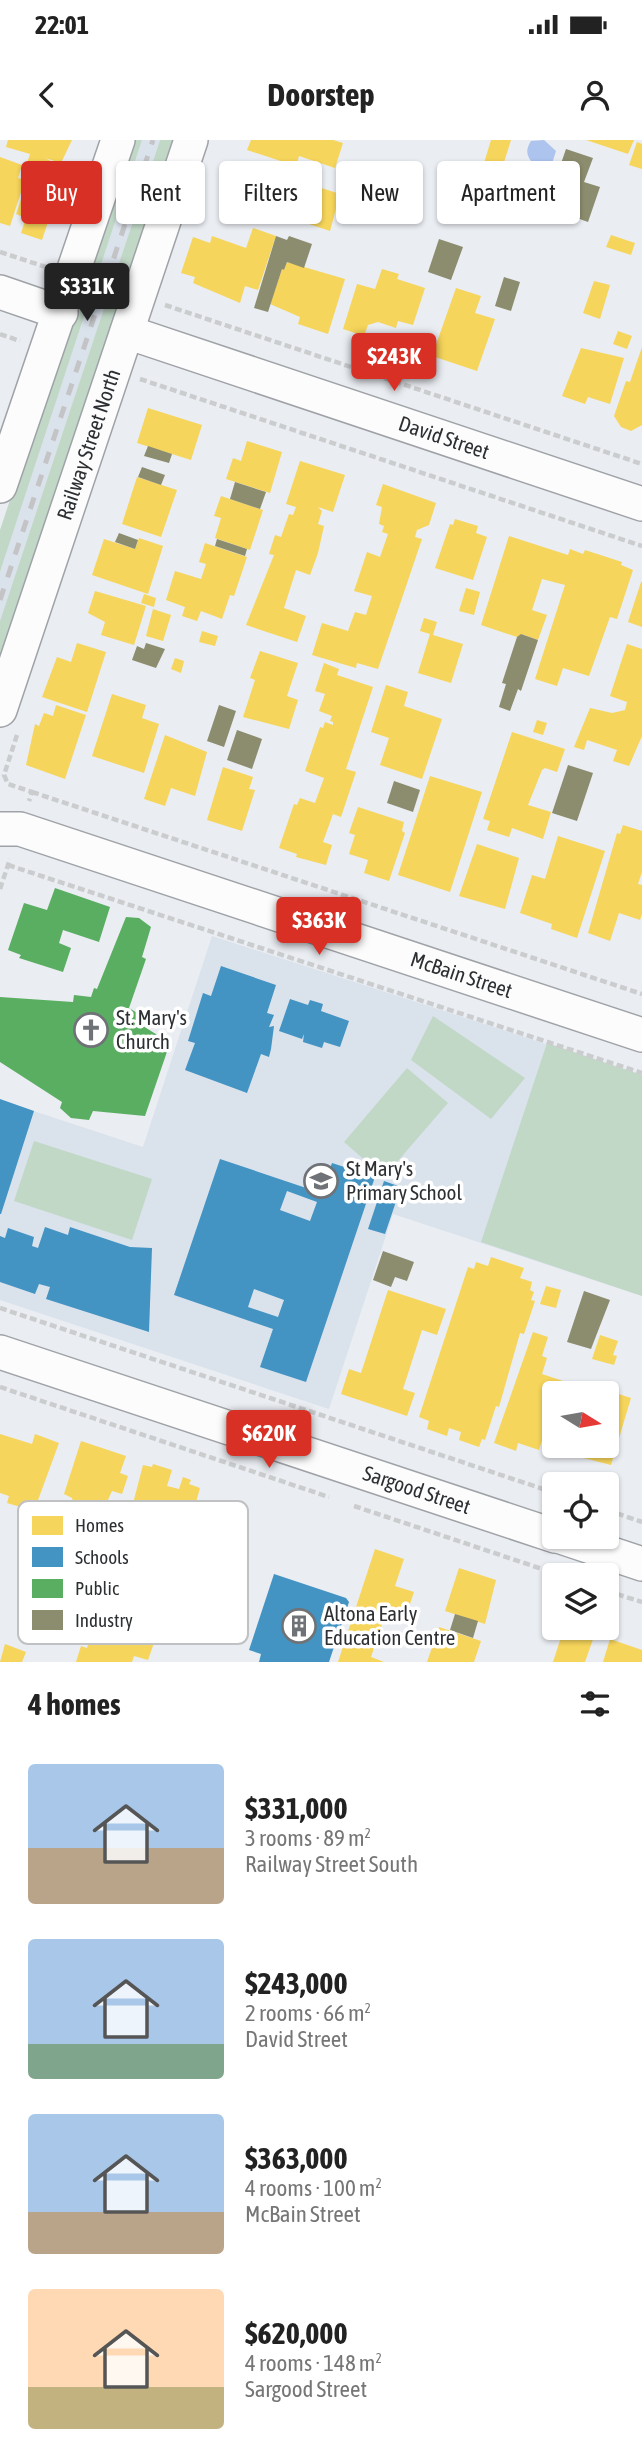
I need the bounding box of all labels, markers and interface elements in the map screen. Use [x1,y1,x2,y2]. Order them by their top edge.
text: 22:01 [35,10,89,40]
icon: back [28,76,66,114]
text: Doorstep [267,76,375,113]
icon: person [576,76,614,114]
chip: Buy [21,161,102,224]
chip: Rent [116,161,205,224]
chip: Filters [219,161,322,224]
chip: New [336,161,423,224]
chip: Apartment [437,161,580,224]
pin: $331K [38,264,136,323]
text: $331K [60,273,114,299]
pin: $243K [345,334,443,393]
text: $243K [367,343,421,369]
street label: Railway Street North [52,366,124,523]
street label: David Street [396,411,493,463]
pin: $363K [270,898,368,957]
text: $363K [292,907,346,933]
street label: McBain Street [408,946,516,1002]
place label: St. Mary's Church [116,1005,187,1053]
church icon: St. Mary's Church [72,1011,110,1049]
place label: St Mary's Primary School [346,1156,462,1204]
school or university icon: St Mary's Primary School [302,1162,340,1200]
north arrow [542,1381,620,1458]
map controls [542,1381,619,1640]
pin: $620K [220,1410,318,1470]
text: $620K [242,1420,296,1446]
street label: Sargood Street [360,1460,474,1518]
button: locate [542,1472,619,1549]
legend [18,1501,248,1644]
text: Homes [75,1514,124,1536]
text: Schools [75,1546,129,1568]
button: layers [542,1563,619,1640]
text: Public [75,1577,120,1599]
place label: Altona Early Education Centre [324,1601,455,1649]
building icon: Altona Early Education Centre [280,1607,318,1645]
text: Industry [75,1609,133,1631]
icon: filters [576,1685,614,1723]
text: 4 homes [28,1687,121,1721]
text: $331,000 [245,1791,348,1825]
icon: home [84,1792,168,1876]
text: 3 rooms · 89 m² [245,1825,371,1851]
text: Railway Street South [245,1851,418,1877]
text: $243,000 [245,1966,348,2000]
icon: home [84,1967,168,2051]
text: 2 rooms · 66 m² [245,2000,371,2026]
text: David Street [245,2026,348,2052]
text: $363,000 [245,2141,348,2175]
icon: home [84,2142,168,2226]
text: 4 rooms · 100 m² [245,2175,382,2201]
text: McBain Street [245,2201,361,2227]
text: $620,000 [245,2316,348,2350]
icon: home [84,2317,168,2401]
text: 4 rooms · 148 m² [245,2350,382,2376]
text: Sargood Street [245,2376,367,2402]

